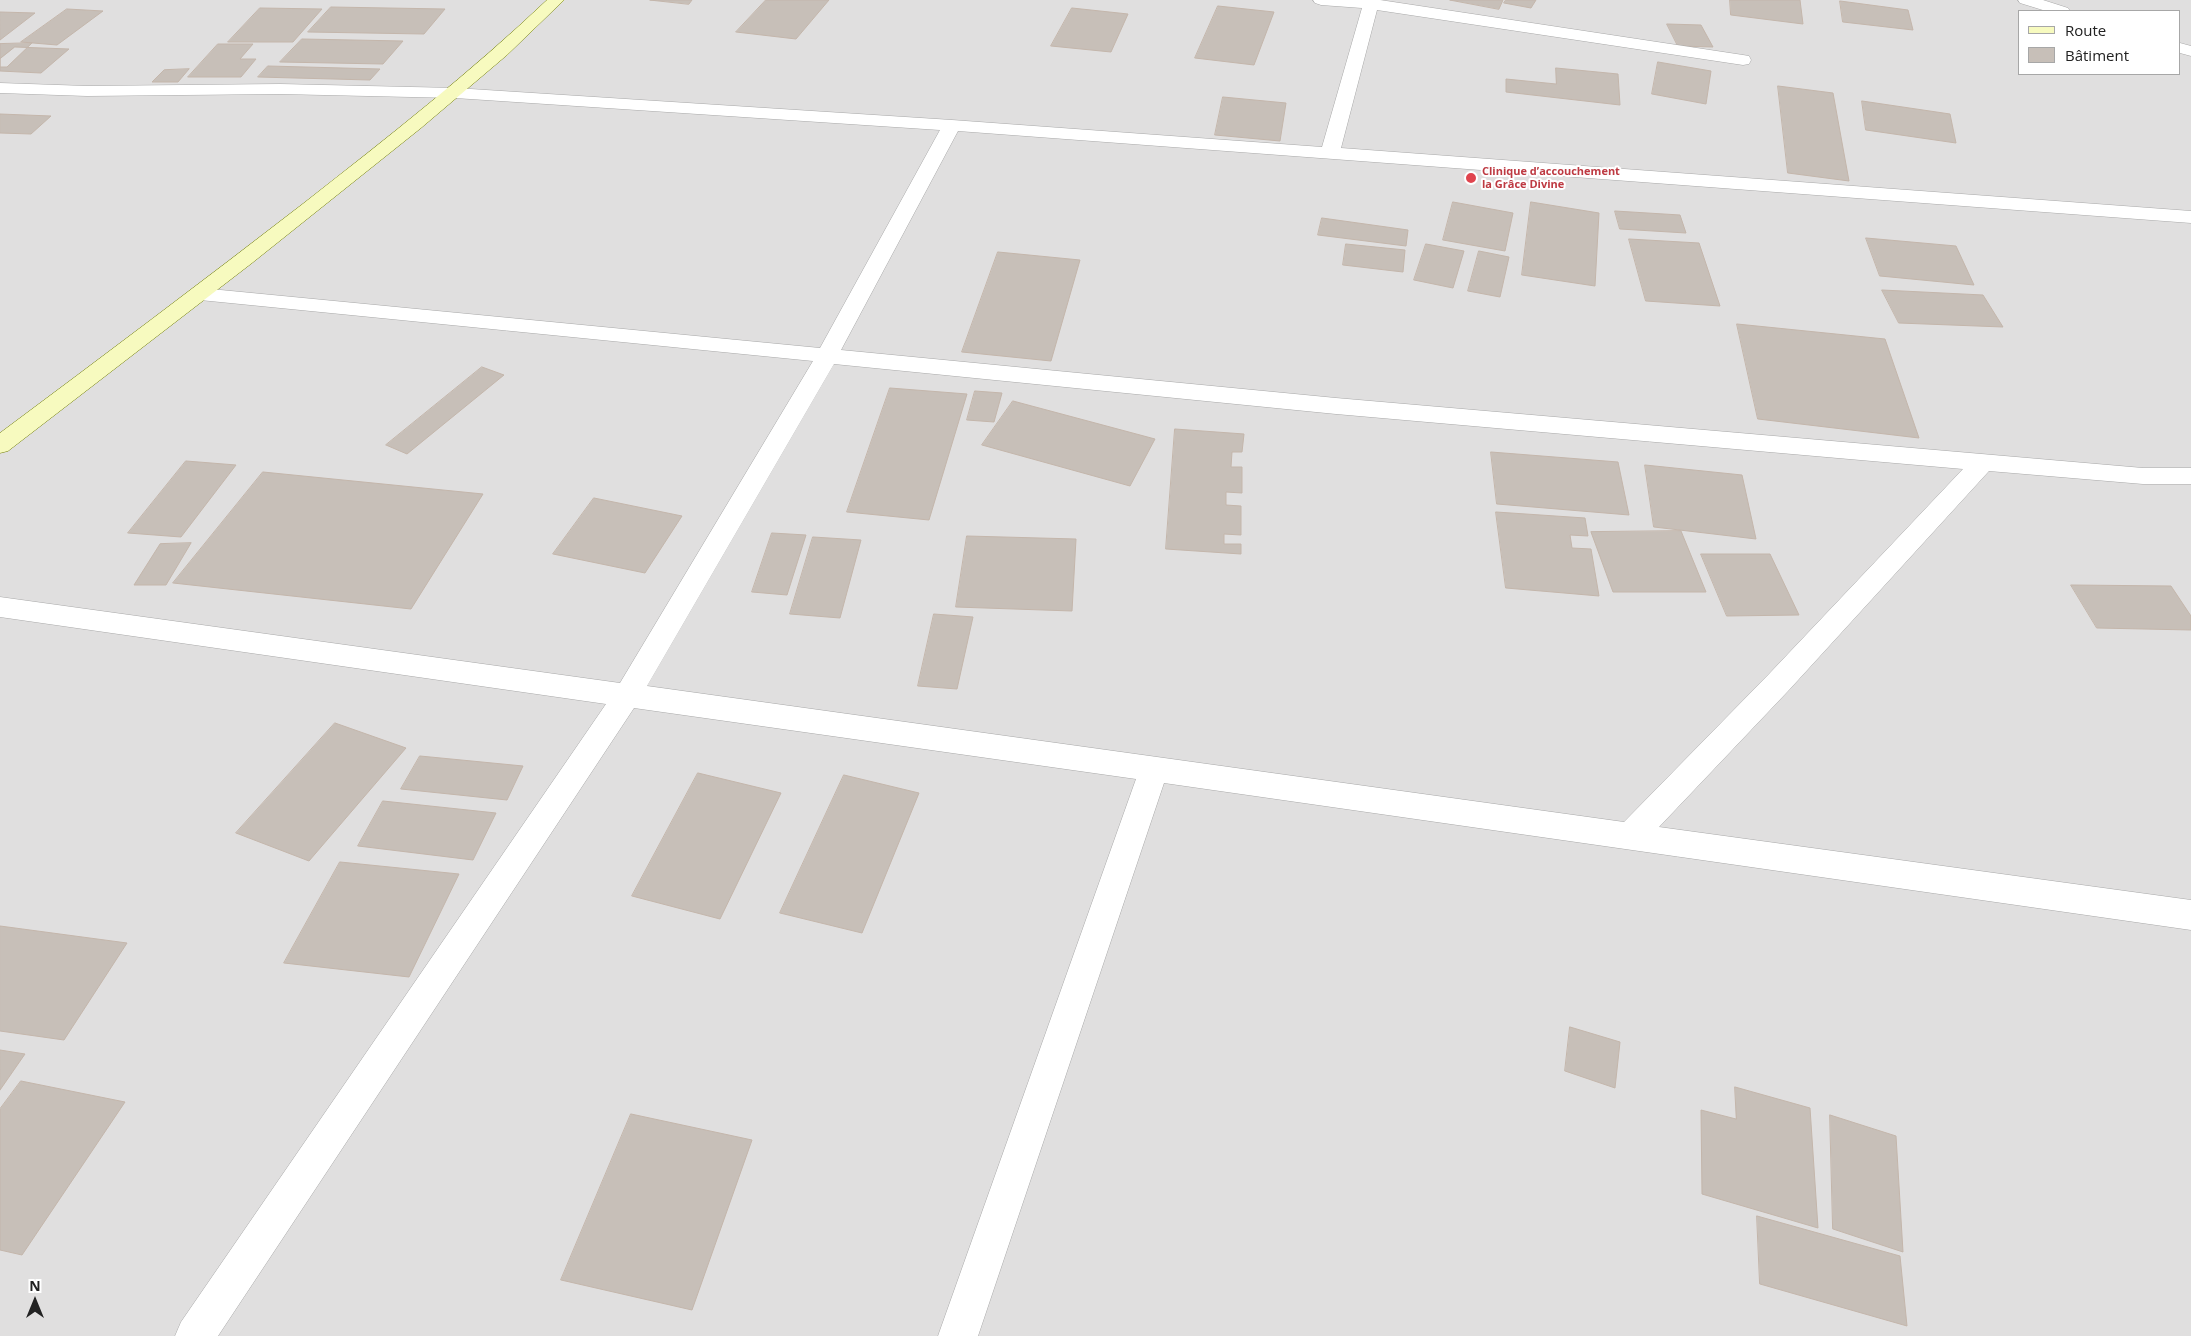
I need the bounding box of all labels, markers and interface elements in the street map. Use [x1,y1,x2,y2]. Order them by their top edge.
legend [2018,10,2181,75]
text: Route [2065,20,2106,40]
text: Bâtiment [2065,45,2129,65]
place label: Clinique d’accouchement la Grâce Divine [1482,165,1620,191]
marker: Clinique d’accouchement la Grâce Divine [1464,171,1478,185]
north arrow [10,1276,60,1326]
text: N [29,1276,41,1295]

